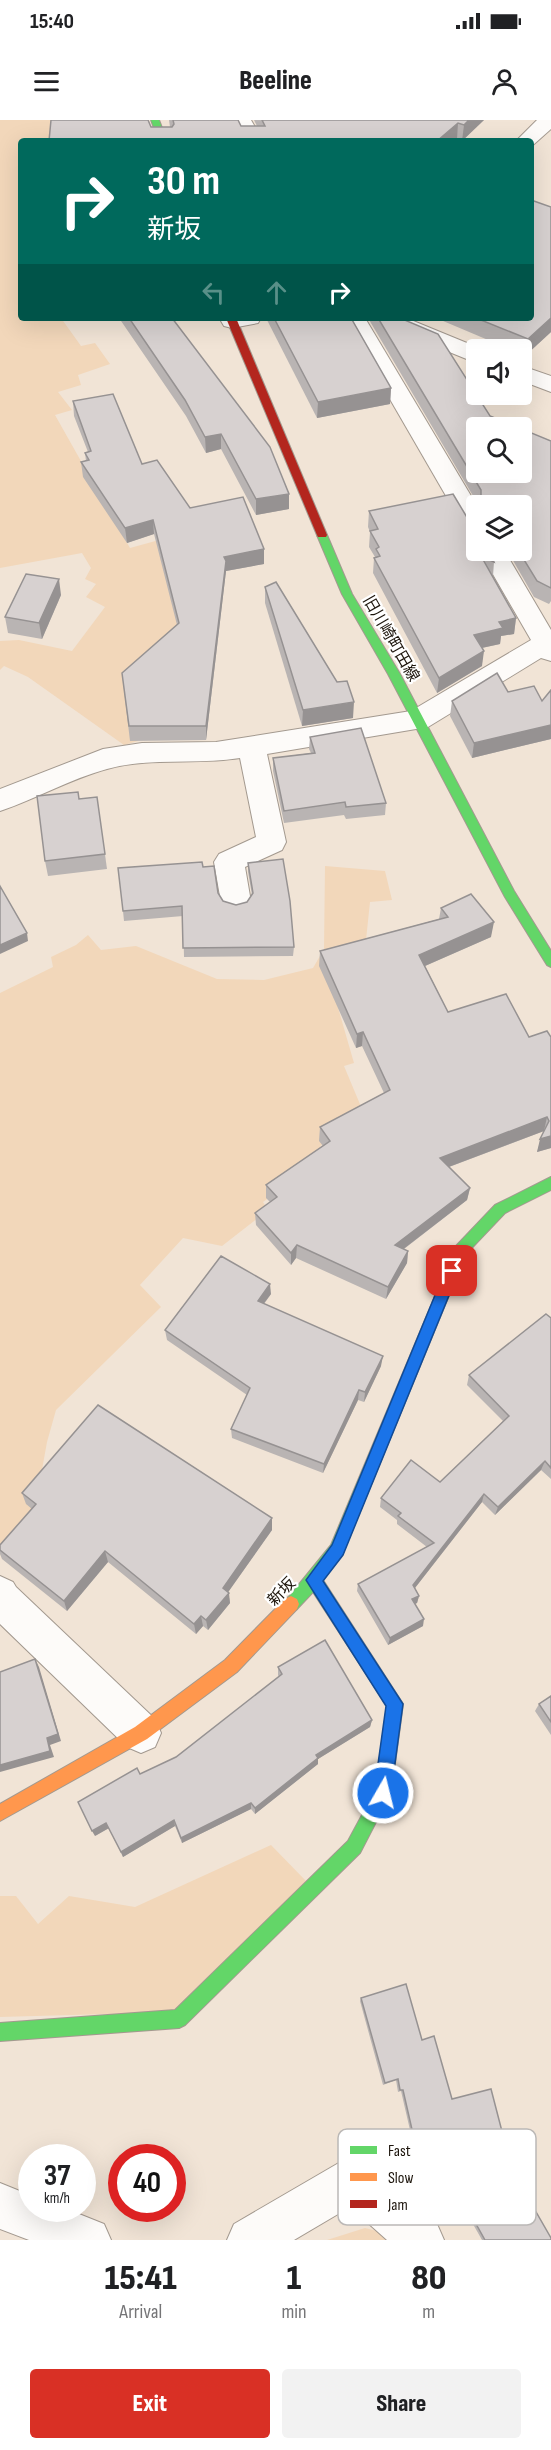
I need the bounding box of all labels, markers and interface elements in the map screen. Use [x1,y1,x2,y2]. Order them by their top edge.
text: 15:40 [30,8,74,35]
icon: menu [30,65,63,98]
text: Beeline [239,65,312,97]
icon: person [488,65,521,98]
text: 30 m [147,156,220,207]
icon: right [48,162,126,240]
text: 新坂 [147,214,201,246]
icon: left [197,276,230,309]
icon: ahead [260,276,293,309]
icon: right [323,276,356,309]
map controls [466,339,532,561]
button: sound [466,339,532,405]
button: search [466,417,532,483]
button: layers [466,495,532,561]
street label: 旧川崎町田線 [358,592,423,685]
pin [426,1245,477,1296]
icon: arrive [435,1254,468,1287]
street label: 新坂 [264,1574,300,1610]
position arrow [351,1761,415,1825]
legend [338,2129,536,2225]
text: Fast [388,2142,411,2161]
speed limit sign: 40 [108,2144,186,2222]
text: 37 [44,2158,70,2194]
text: Slow [388,2169,413,2188]
text: km/h [44,2189,70,2208]
text: Jam [387,2196,408,2215]
text: 15:41 [105,2257,177,2300]
text: 1 [287,2257,301,2300]
text: 80 [411,2257,446,2300]
text: Arrival [119,2300,162,2324]
text: min [281,2300,307,2324]
text: m [422,2300,435,2324]
button: Exit [30,2369,270,2438]
button: Share [282,2369,521,2438]

